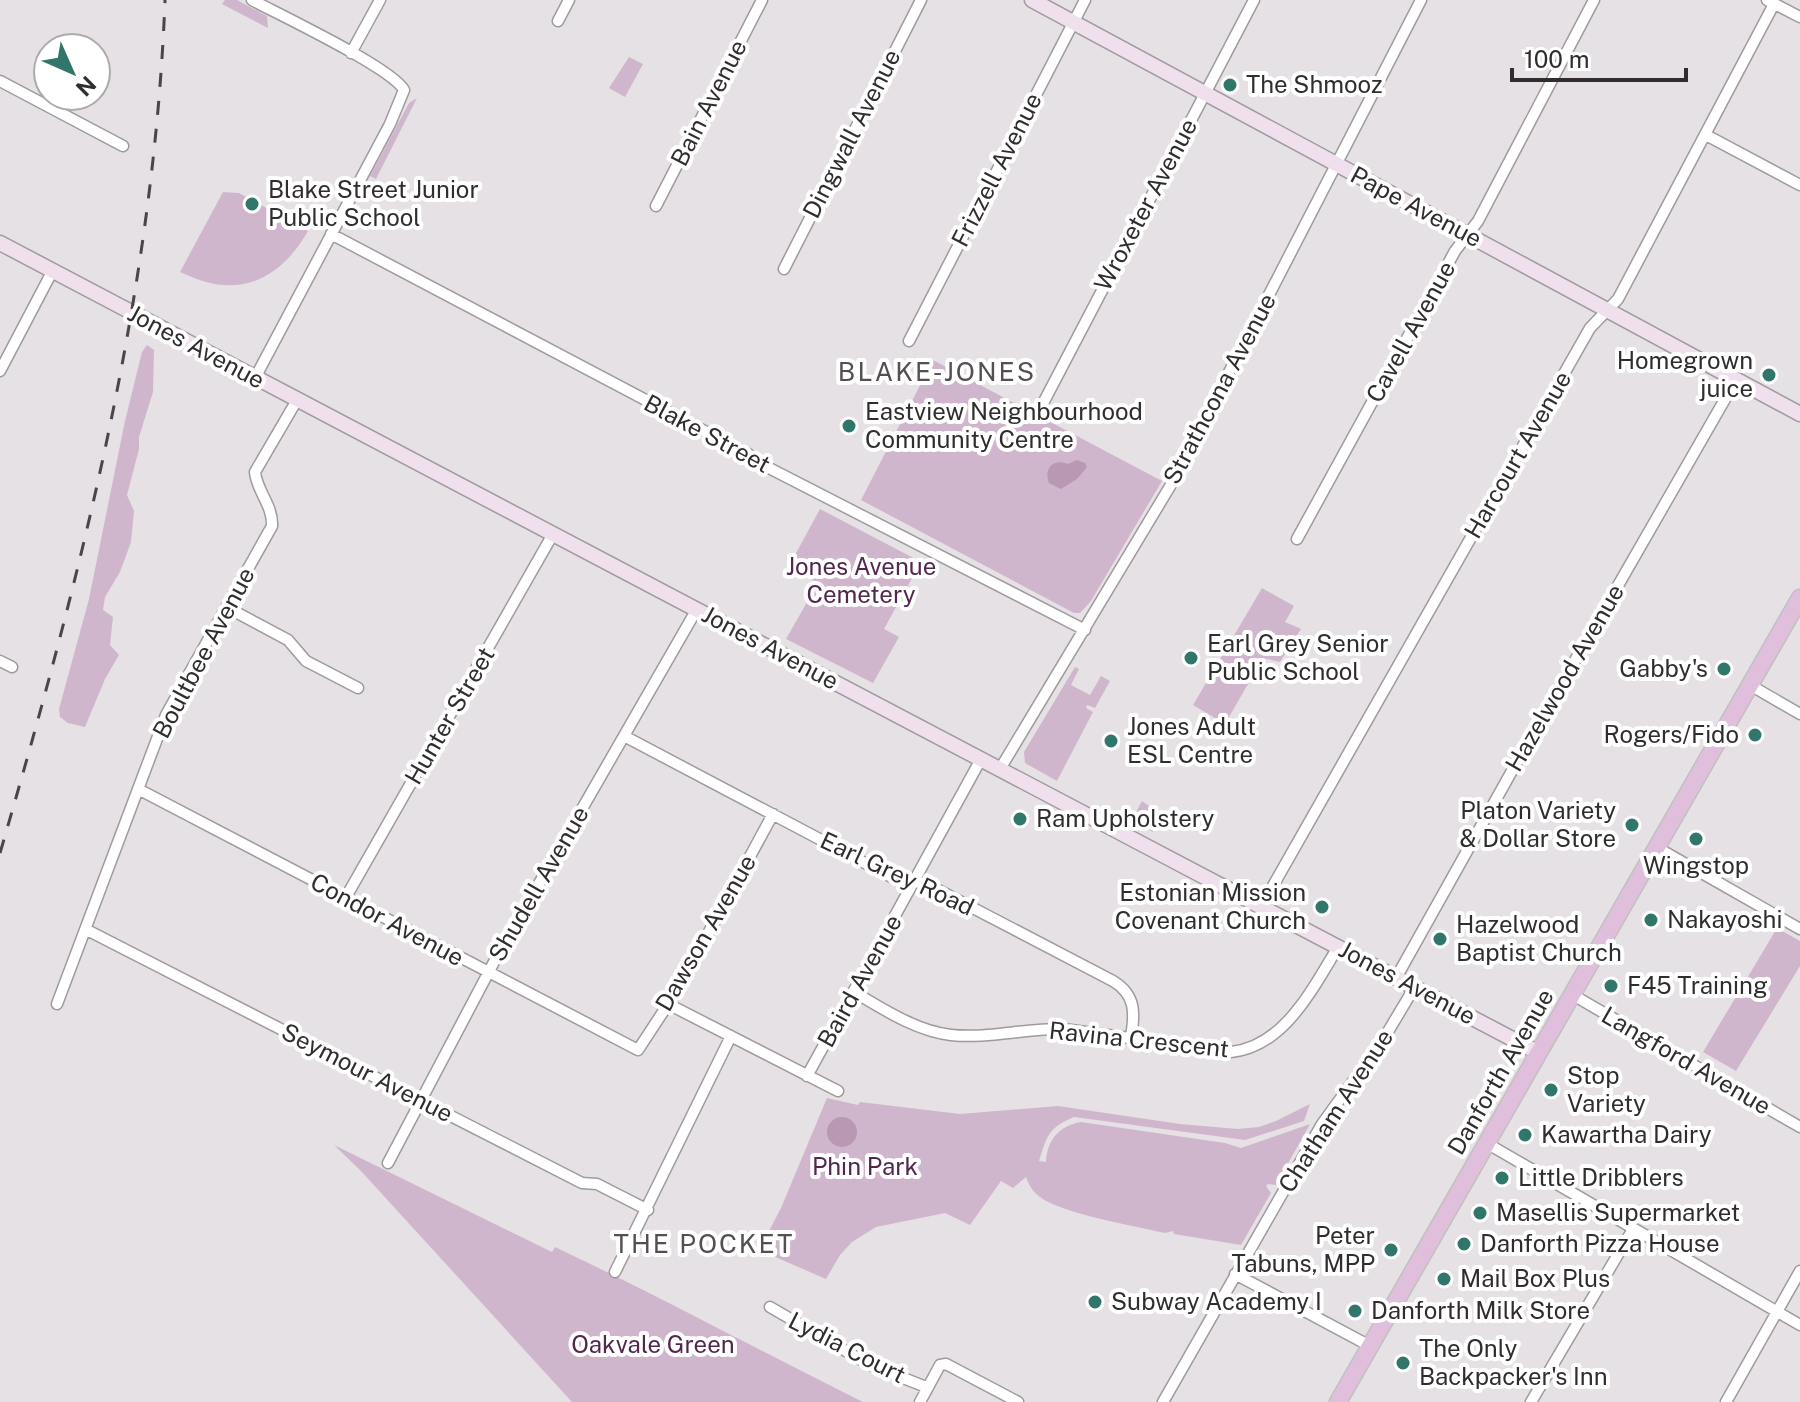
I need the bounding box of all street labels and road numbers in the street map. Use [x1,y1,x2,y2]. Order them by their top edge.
street label: Bain Avenue [664,35,752,170]
street label: Dingwall Avenue [796,44,906,223]
street label: Frizzell Avenue [945,88,1047,251]
street label: Wroxeter Avenue [1088,114,1202,295]
street label: Pape Avenue [1346,160,1487,252]
street label: Cavell Avenue [1360,256,1460,407]
street label: Strathcona Avenue [1157,288,1281,489]
street label: Jones Avenue [123,298,270,394]
street label: Harcourt Avenue [1458,366,1576,543]
street label: Blake Street [640,388,775,478]
street label: Boultbee Avenue [146,562,260,743]
street label: Hazelwood Avenue [1499,579,1629,776]
street label: Jones Avenue [697,599,844,695]
street label: Hunter Street [399,642,500,789]
street label: Shudell Avenue [482,801,594,966]
street label: Earl Grey Road [816,825,979,921]
street label: Dawson Avenue [649,849,761,1016]
street label: Condor Avenue [306,867,469,971]
street label: Baird Avenue [811,909,907,1052]
street label: Jones Avenue [1334,934,1481,1030]
street label: Danforth Avenue [1441,984,1559,1159]
street label: Langford Avenue [1597,1000,1776,1120]
street label: Ravina Crescent [1048,1016,1230,1062]
street label: Seymour Avenue [277,1017,458,1127]
street label: Chatham Avenue [1272,1024,1398,1197]
street label: Lydia Court [784,1306,911,1389]

